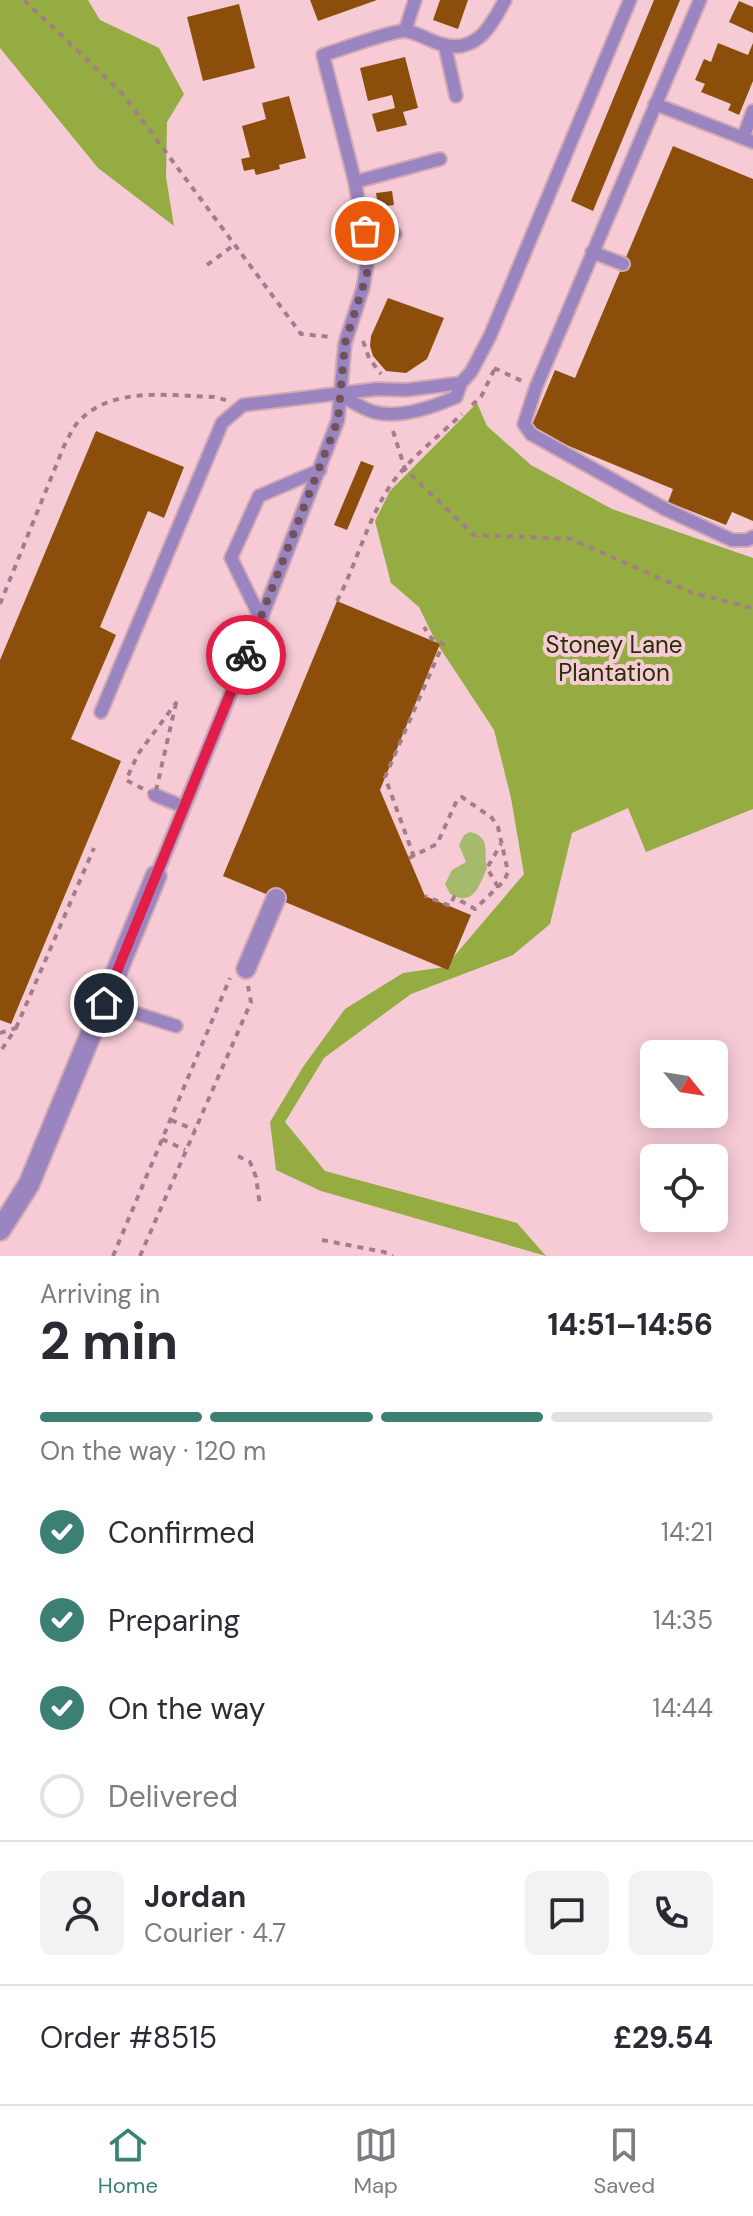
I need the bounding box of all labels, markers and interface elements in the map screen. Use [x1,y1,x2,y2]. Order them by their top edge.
pin [331,197,399,265]
icon: bag [343,209,387,253]
courier [206,615,286,695]
park label: Stoney Lane Plantation [546,629,683,688]
icon: bike [224,633,268,677]
pin [70,969,138,1037]
icon: home [82,981,126,1025]
north arrow [640,1040,728,1128]
map controls [640,1040,728,1232]
button: locate [640,1144,728,1232]
text: Arriving in [40,1277,160,1311]
text: 14:51–14:56 [547,1305,713,1344]
text: 2 min [40,1307,178,1375]
text: On the way · 120 m [40,1434,266,1468]
icon: check [40,1510,84,1554]
text: Confirmed [108,1513,255,1552]
text: 14:21 [661,1515,713,1549]
icon: check [40,1598,84,1642]
text: Preparing [108,1601,240,1640]
text: 14:35 [653,1603,713,1637]
icon: check [40,1686,84,1730]
text: On the way [108,1689,265,1728]
text: 14:44 [652,1691,713,1725]
text: Delivered [108,1777,238,1816]
button: person [40,1871,124,1955]
button: chat [525,1871,609,1955]
button: phone [629,1871,713,1955]
text: Jordan [144,1877,246,1916]
text: Courier · 4.7 [144,1916,286,1950]
text: Order #8515 [40,2018,217,2057]
text: £29.54 [613,2018,713,2057]
tab: Home [98,2123,158,2200]
tab: Map [354,2123,398,2200]
tab: Saved [593,2123,655,2200]

